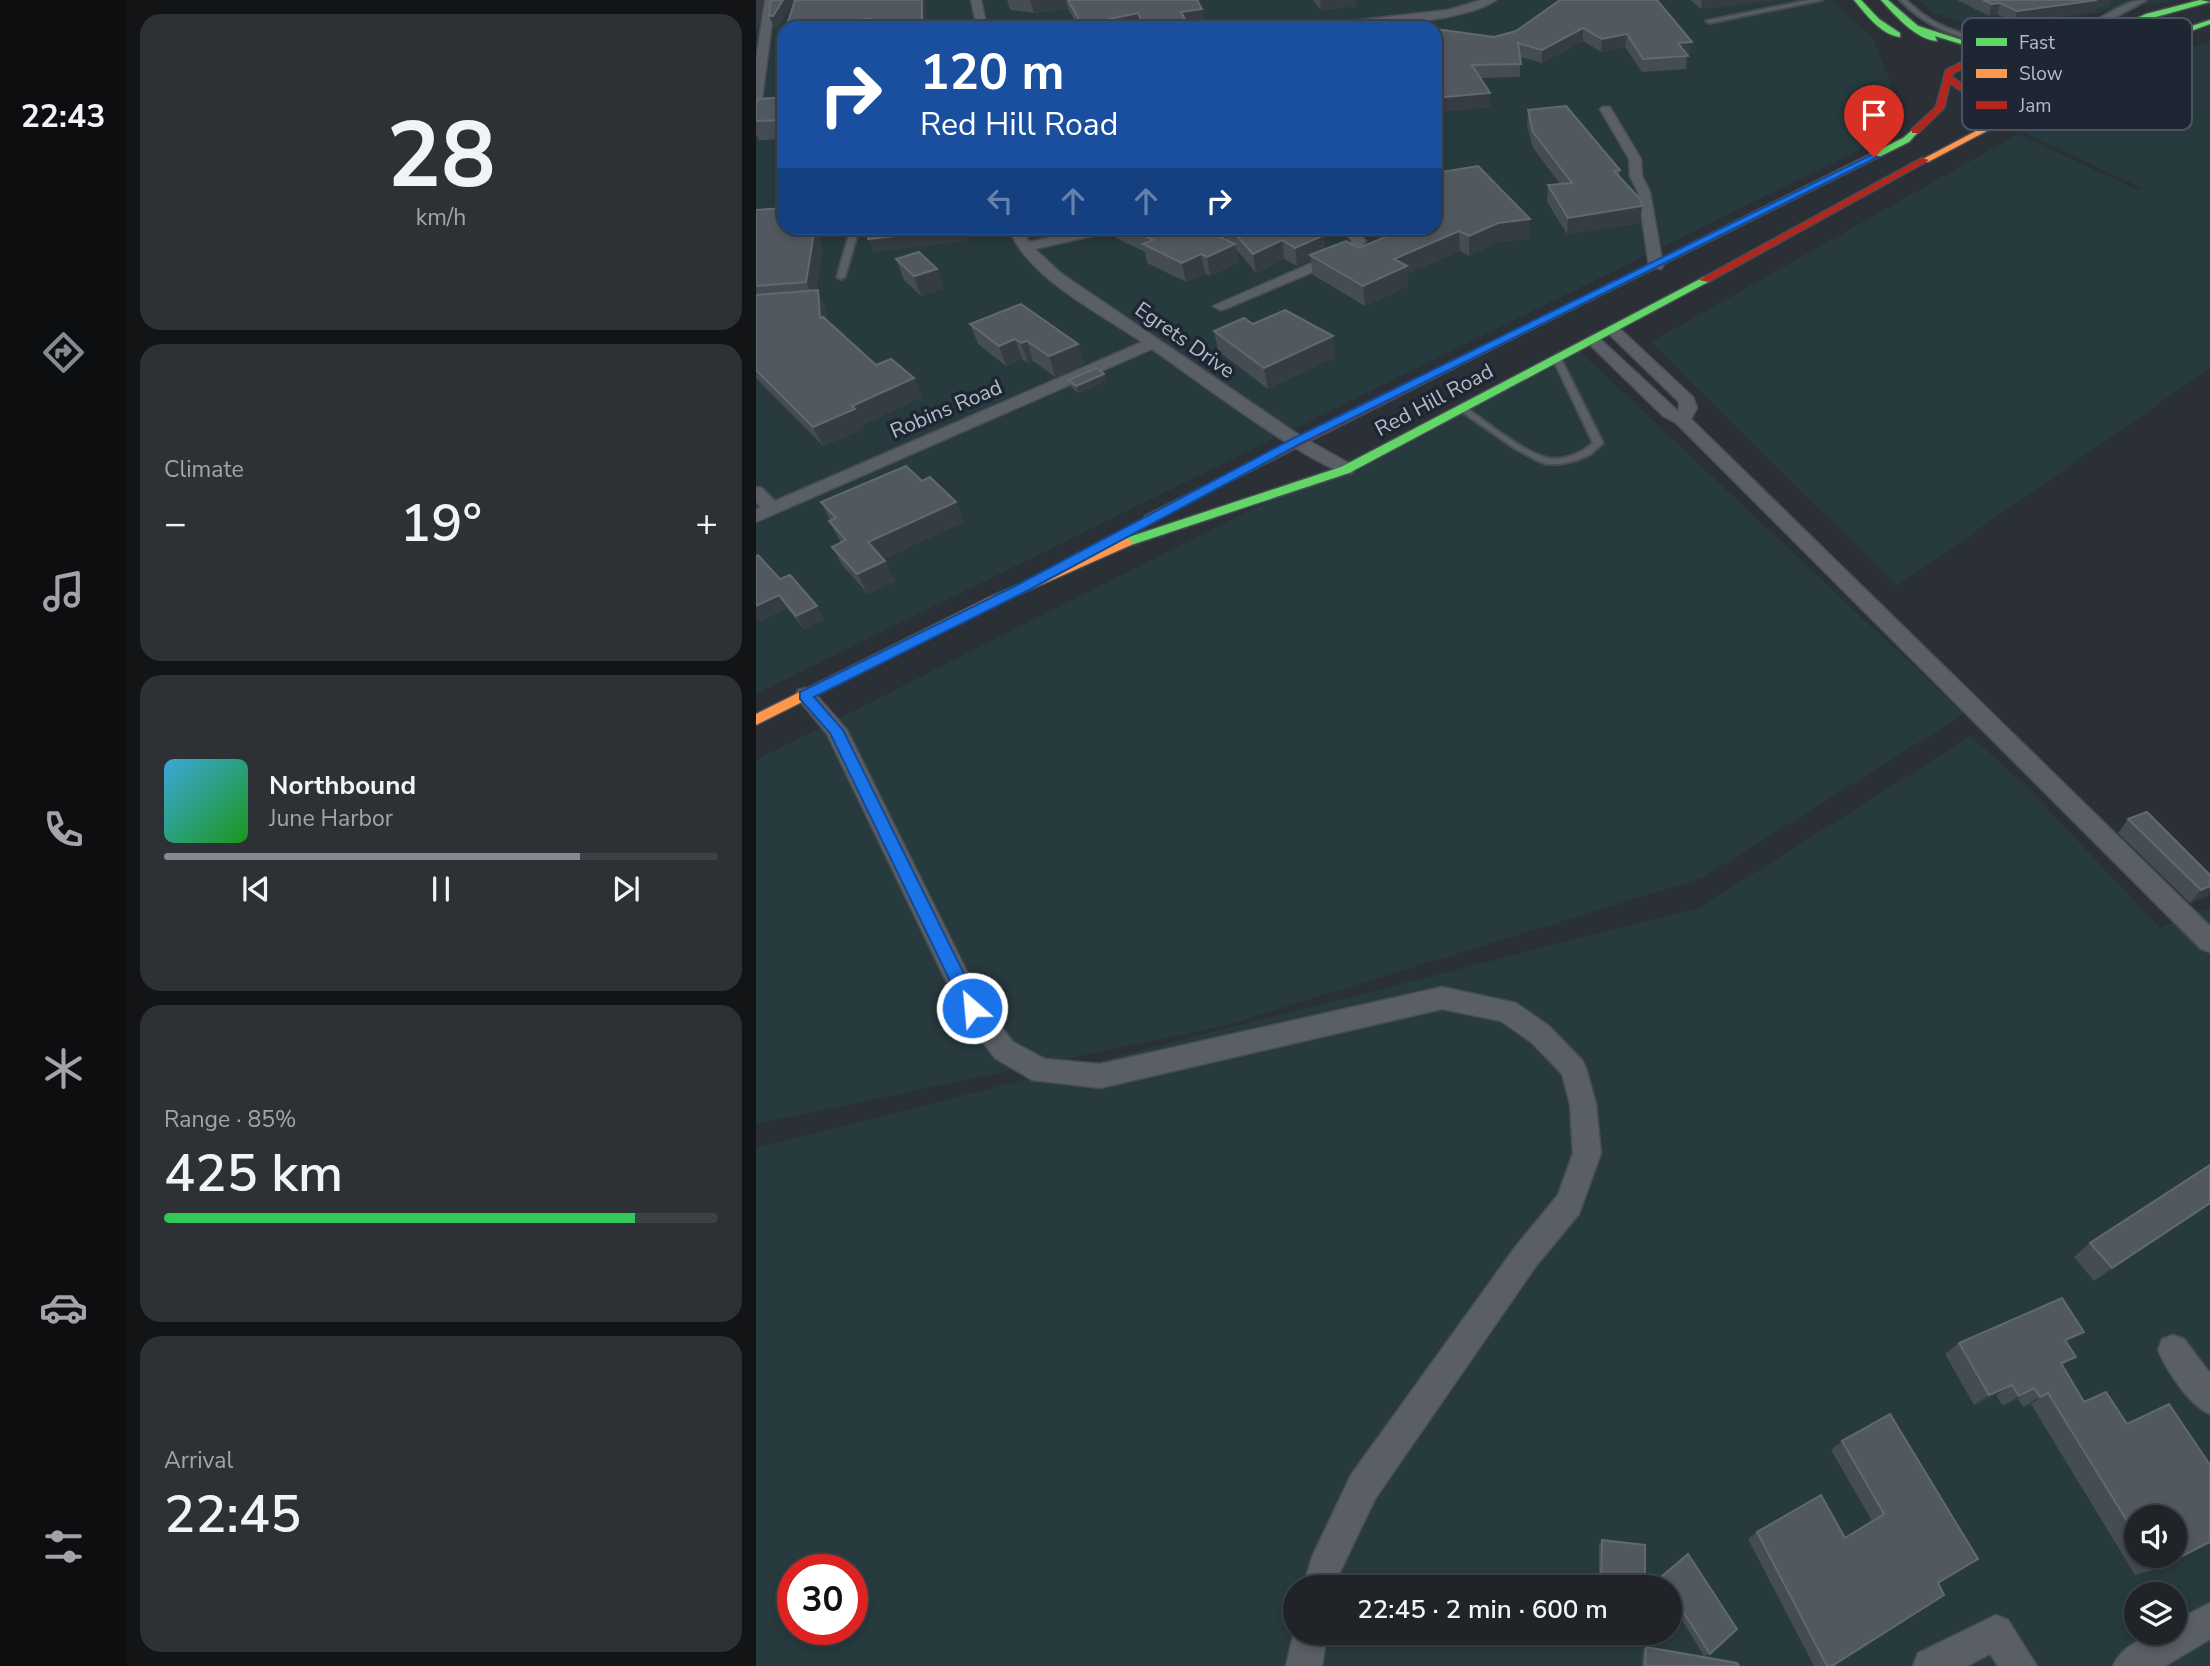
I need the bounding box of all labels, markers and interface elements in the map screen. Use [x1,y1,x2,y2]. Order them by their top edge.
legend [1962,18,2192,130]
text: Fast [2019,30,2055,56]
text: 120 m [920,39,1064,106]
icon: right [805,49,896,140]
text: Slow [2019,61,2063,87]
pin [1844,85,1904,157]
text: Jam [2018,93,2052,119]
text: 28 [386,94,496,218]
text: 22:43 [21,95,105,138]
icon: arrive [1855,96,1893,134]
text: Red Hill Road [920,103,1118,146]
icon: left [981,182,1019,220]
icon: ahead [1054,182,1092,220]
icon: ahead [1127,182,1165,220]
icon: right [1200,182,1238,220]
text: km/h [416,202,466,233]
street label: Egrets Drive [1130,295,1240,385]
icon: directions [39,328,88,377]
street label: Red Hill Road [1370,357,1498,443]
street label: Robins Road [886,373,1006,445]
text: Climate [164,454,244,485]
text: 19° [400,488,482,559]
text: − [164,498,187,549]
text: + [695,498,718,549]
icon: music [39,567,88,616]
text: Northbound [269,768,416,803]
text: June Harbor [269,803,393,834]
icon: phone [39,805,88,854]
icon: previous [237,870,275,908]
icon: pause [422,870,460,908]
icon: next [607,870,645,908]
position arrow [935,971,1009,1045]
icon: climate [39,1044,88,1093]
text: Range · 85% [164,1104,296,1135]
text: 425 km [164,1138,343,1209]
icon: car [39,1283,88,1332]
text: Arrival [164,1445,233,1476]
text: 22:45 [164,1479,301,1550]
map controls [2124,1505,2187,1645]
button: sound [2124,1505,2187,1568]
icon: filters [39,1522,88,1571]
speed limit sign: 30 [777,1554,868,1645]
button: layers [2124,1582,2187,1645]
text: 22:45 · 2 min · 600 m [1357,1592,1608,1627]

